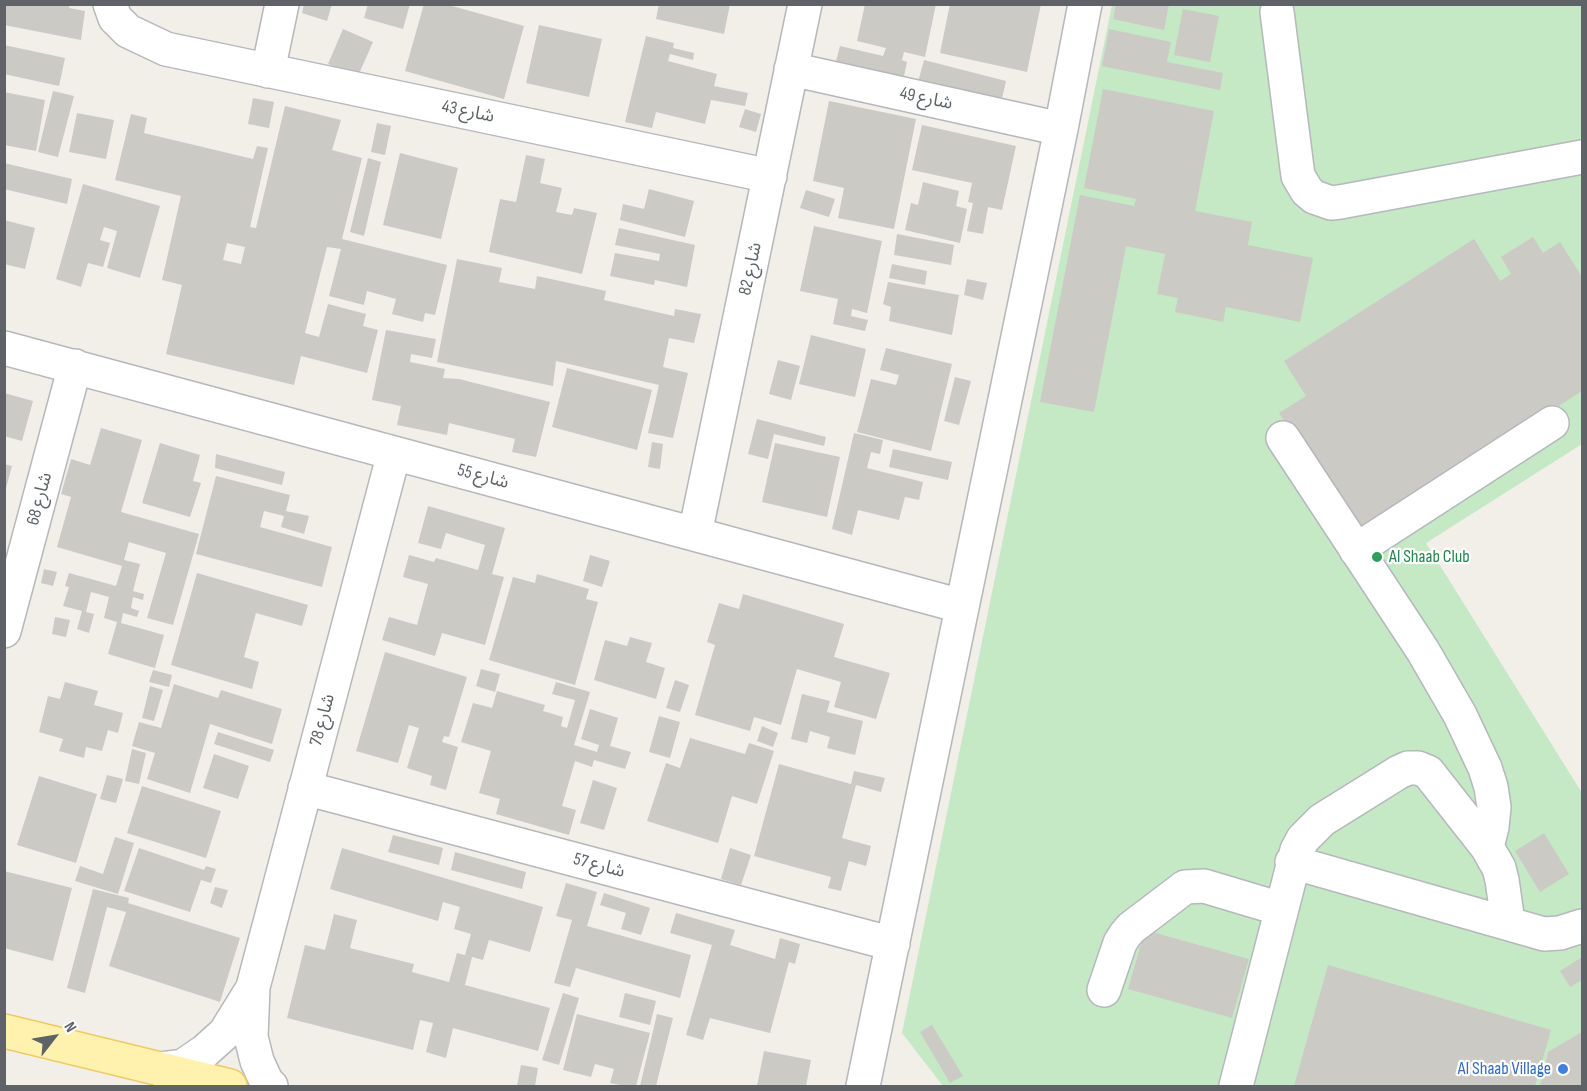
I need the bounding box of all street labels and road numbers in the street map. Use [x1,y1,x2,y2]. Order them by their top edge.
street label: شارع 49 [898,83,954,115]
street label: شارع 43 [440,96,496,128]
street label: شارع 82 [735,241,767,297]
street label: شارع 55 [455,460,511,494]
street label: شارع 68 [23,470,57,528]
street label: شارع 78 [306,692,340,748]
street label: شارع 57 [571,849,627,883]

